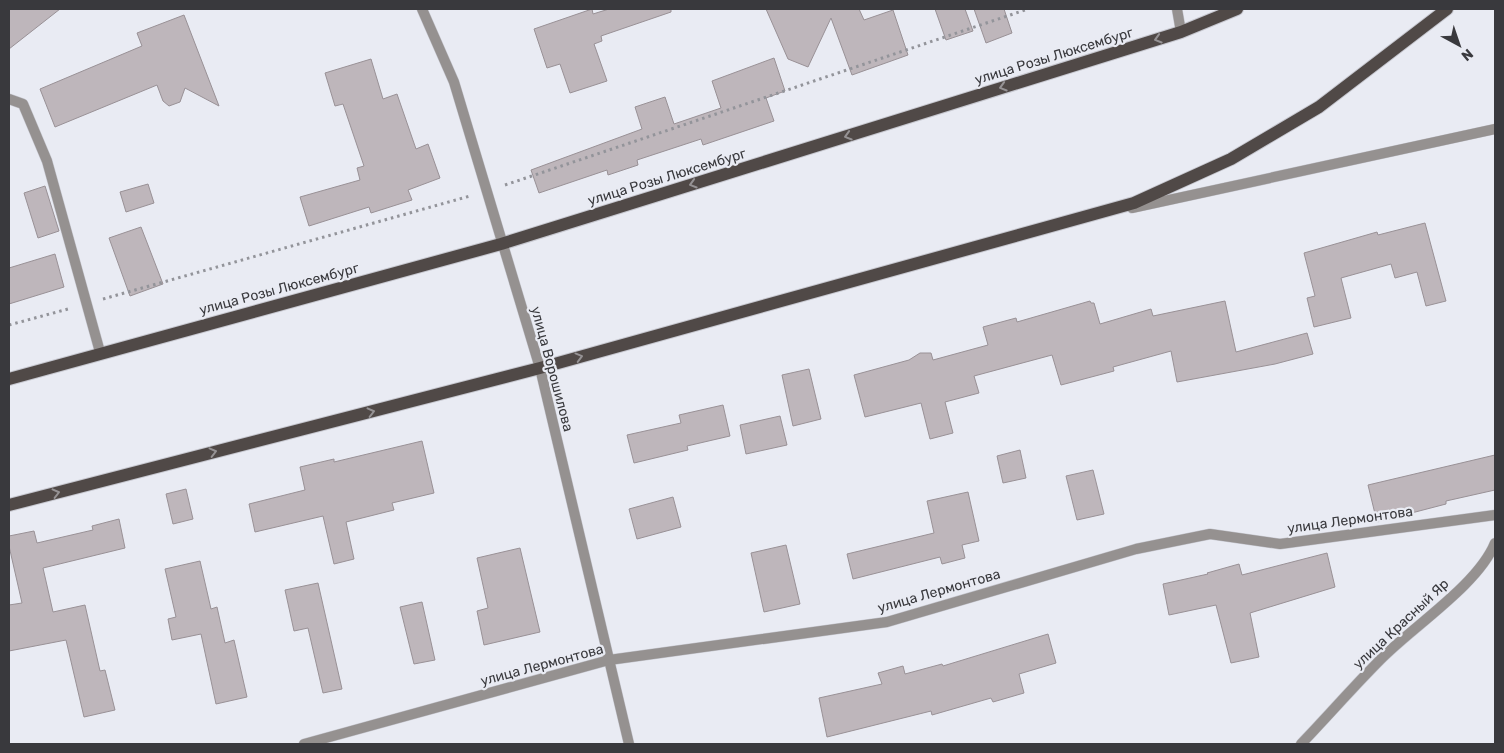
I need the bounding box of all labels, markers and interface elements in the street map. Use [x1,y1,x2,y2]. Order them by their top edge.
north arrow [1434,20,1484,70]
street label: улица Розы Люксембург [973,24,1135,88]
one-way arrow [1155,33,1163,43]
text: N [1458,45,1476,64]
one-way arrow [1000,82,1008,92]
one-way arrow [845,130,853,140]
street label: улица Розы Люксембург [586,145,748,209]
one-way arrow [690,179,698,189]
street label: улица Розы Люксембург [197,259,361,319]
street label: улица Ворошилова [527,305,577,433]
one-way arrow [574,352,583,363]
one-way arrow [366,407,374,417]
one-way arrow [209,447,218,458]
one-way arrow [51,488,60,499]
street label: улица Лермонтова [1286,503,1414,537]
street label: улица Лермонтова [876,565,1002,617]
street label: улица Красный Яр [1350,575,1452,673]
street label: улица Лермонтова [479,640,605,690]

